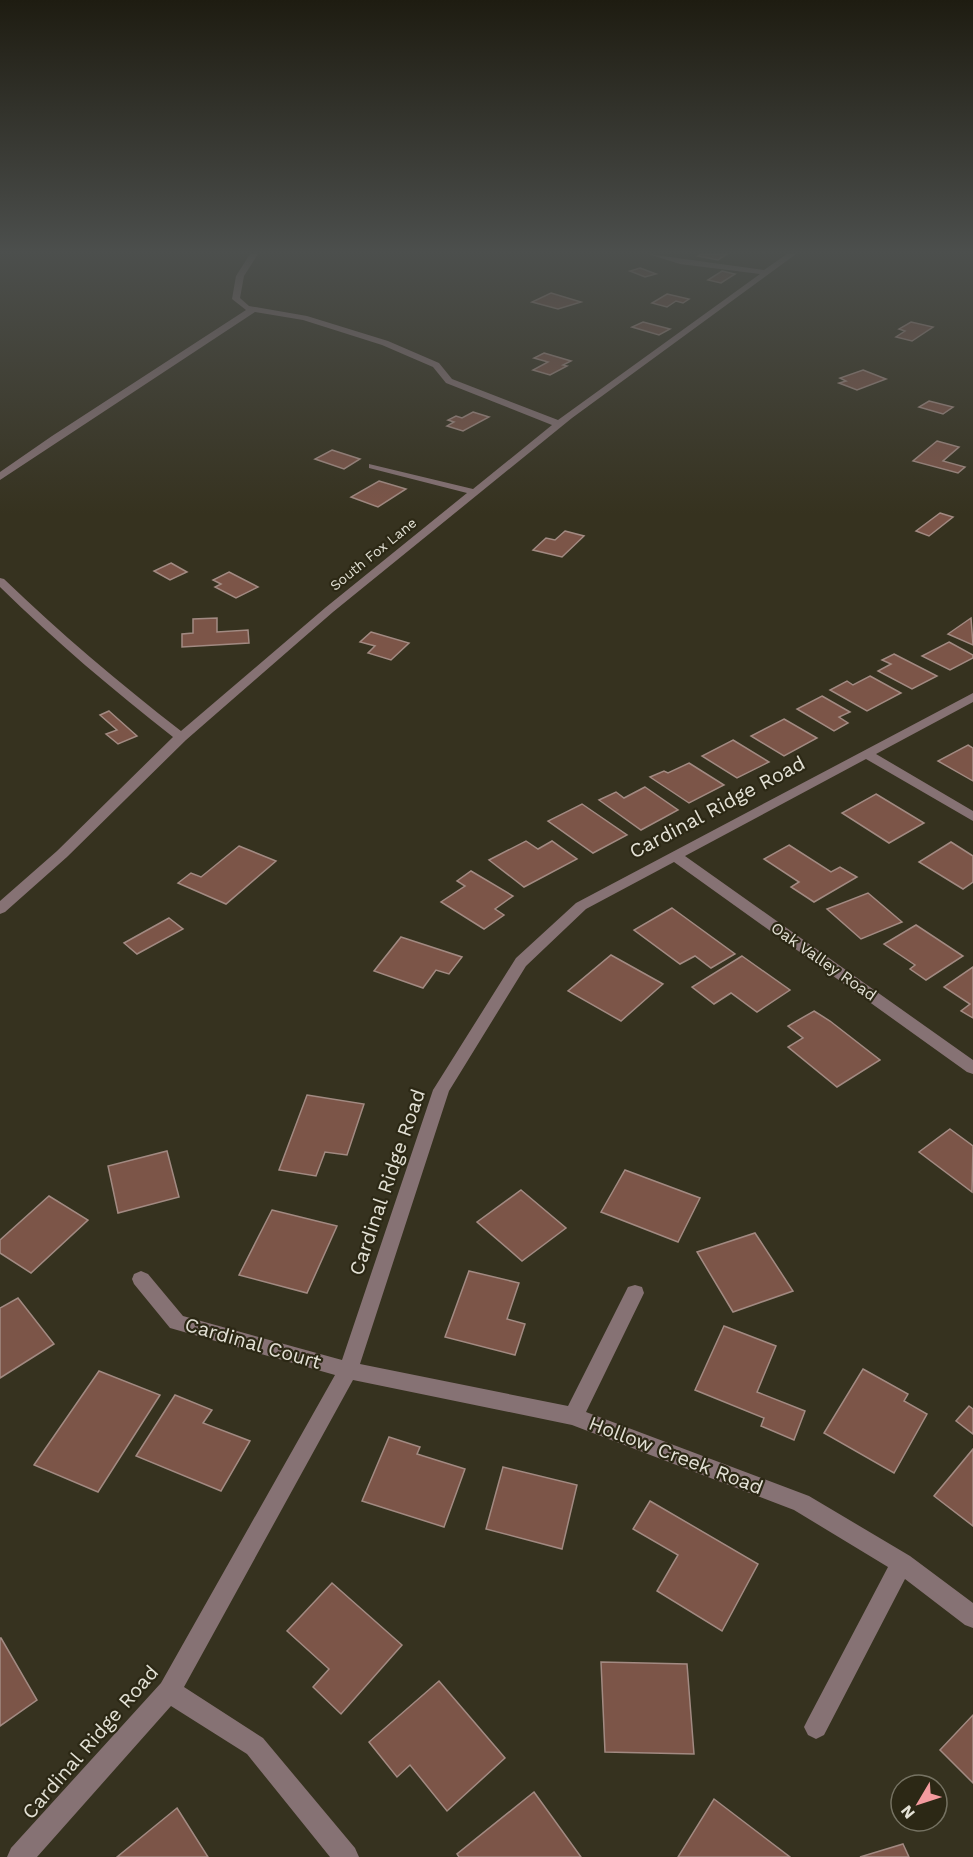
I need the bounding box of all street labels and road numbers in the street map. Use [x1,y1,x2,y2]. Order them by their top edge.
street label: South Fox Lane [327,514,419,594]
street label: Cardinal Ridge Road [625,750,809,864]
street label: Oak Valley Road [767,918,880,1005]
street label: Cardinal Ridge Road [344,1086,430,1278]
street label: Cardinal Court [182,1312,325,1374]
street label: Hollow Creek Road [585,1411,767,1499]
street label: Cardinal Ridge Road [17,1660,163,1824]

